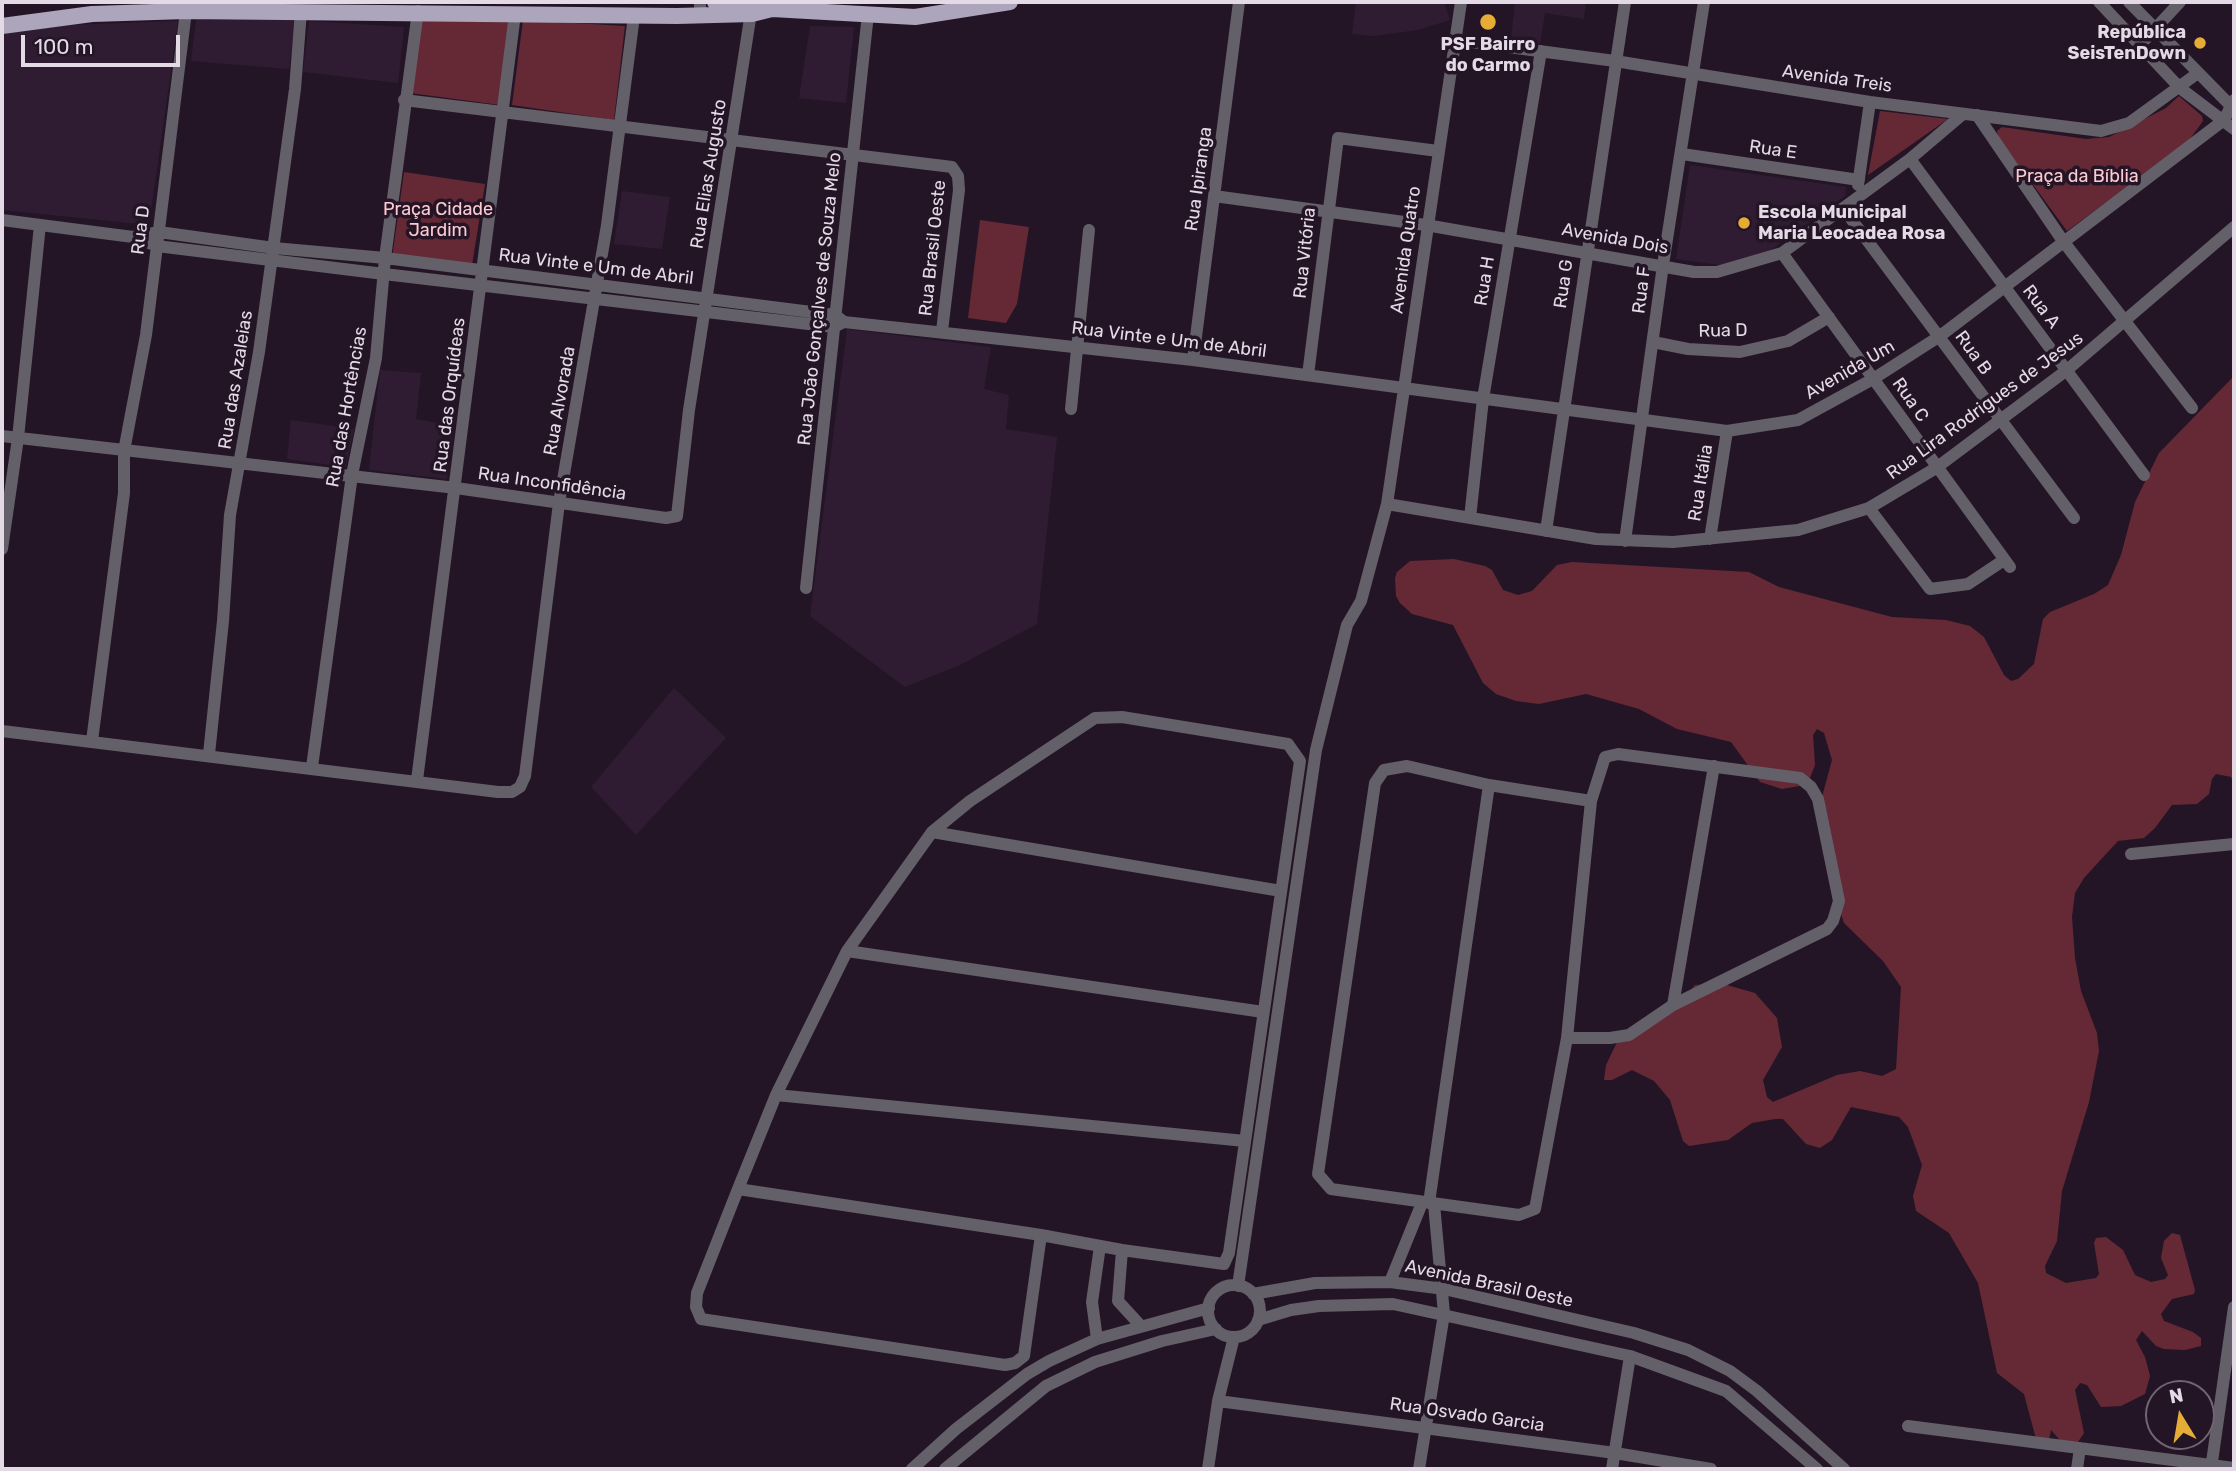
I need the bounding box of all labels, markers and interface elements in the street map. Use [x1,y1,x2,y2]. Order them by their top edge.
marker: PSF Bairro do Carmo [1478,12,1498,32]
scale bar [24,21,184,65]
place label: República SeisTenDown [2068,22,2186,64]
text: 100 m [34,34,93,59]
place label: PSF Bairro do Carmo [1441,34,1535,76]
marker: República SeisTenDown [2192,35,2208,51]
street label: Avenida Treis [1781,61,1893,97]
street label: Rua Elias Augusto [687,98,731,250]
street label: Rua Ipiranga [1181,125,1217,233]
street label: Rua E [1748,136,1798,164]
street label: Rua João Gonçalves de Souza Melo [794,151,846,447]
park label: Praça da Bíblia [2015,166,2139,188]
street label: Rua Brasil Oeste [915,179,951,317]
street label: Avenida Quatro [1386,185,1426,315]
park label: Praça Cidade Jardim [383,199,493,242]
place label: Escola Municipal Maria Leocadea Rosa [1758,202,1945,244]
street label: Rua D [127,204,155,256]
street label: Rua Vitória [1289,206,1321,300]
marker: Escola Municipal Maria Leocadea Rosa [1736,215,1752,231]
street label: Avenida Dois [1560,219,1670,259]
street label: Rua Vinte e Um de Abril [497,244,695,290]
street label: Rua H [1470,255,1500,307]
street label: Rua G [1550,258,1578,310]
street label: Rua F [1628,265,1656,315]
street label: Rua A [2018,281,2064,333]
street label: Rua das Azaleias [214,309,258,451]
street label: Rua das Orquídeas [430,316,470,474]
street label: Rua Vinte e Um de Abril [1070,317,1268,363]
street label: Rua D [1698,320,1748,342]
street label: Rua das Hortências [322,325,372,489]
street label: Rua Lira Rodrigues de Jesus [1883,327,2087,485]
street label: Rua B [1950,327,1996,379]
street label: Avenida Um [1801,336,1899,404]
street label: Rua Alvorada [540,345,580,457]
street label: Rua C [1887,374,1933,426]
street label: Rua Itália [1684,443,1718,523]
street label: Rua Inconfidência [476,463,628,505]
street label: Avenida Brasil Oeste [1403,1256,1575,1312]
north arrow [2145,1380,2215,1450]
text: N [2167,1383,2185,1408]
street label: Rua Osvado Garcia [1388,1393,1546,1437]

